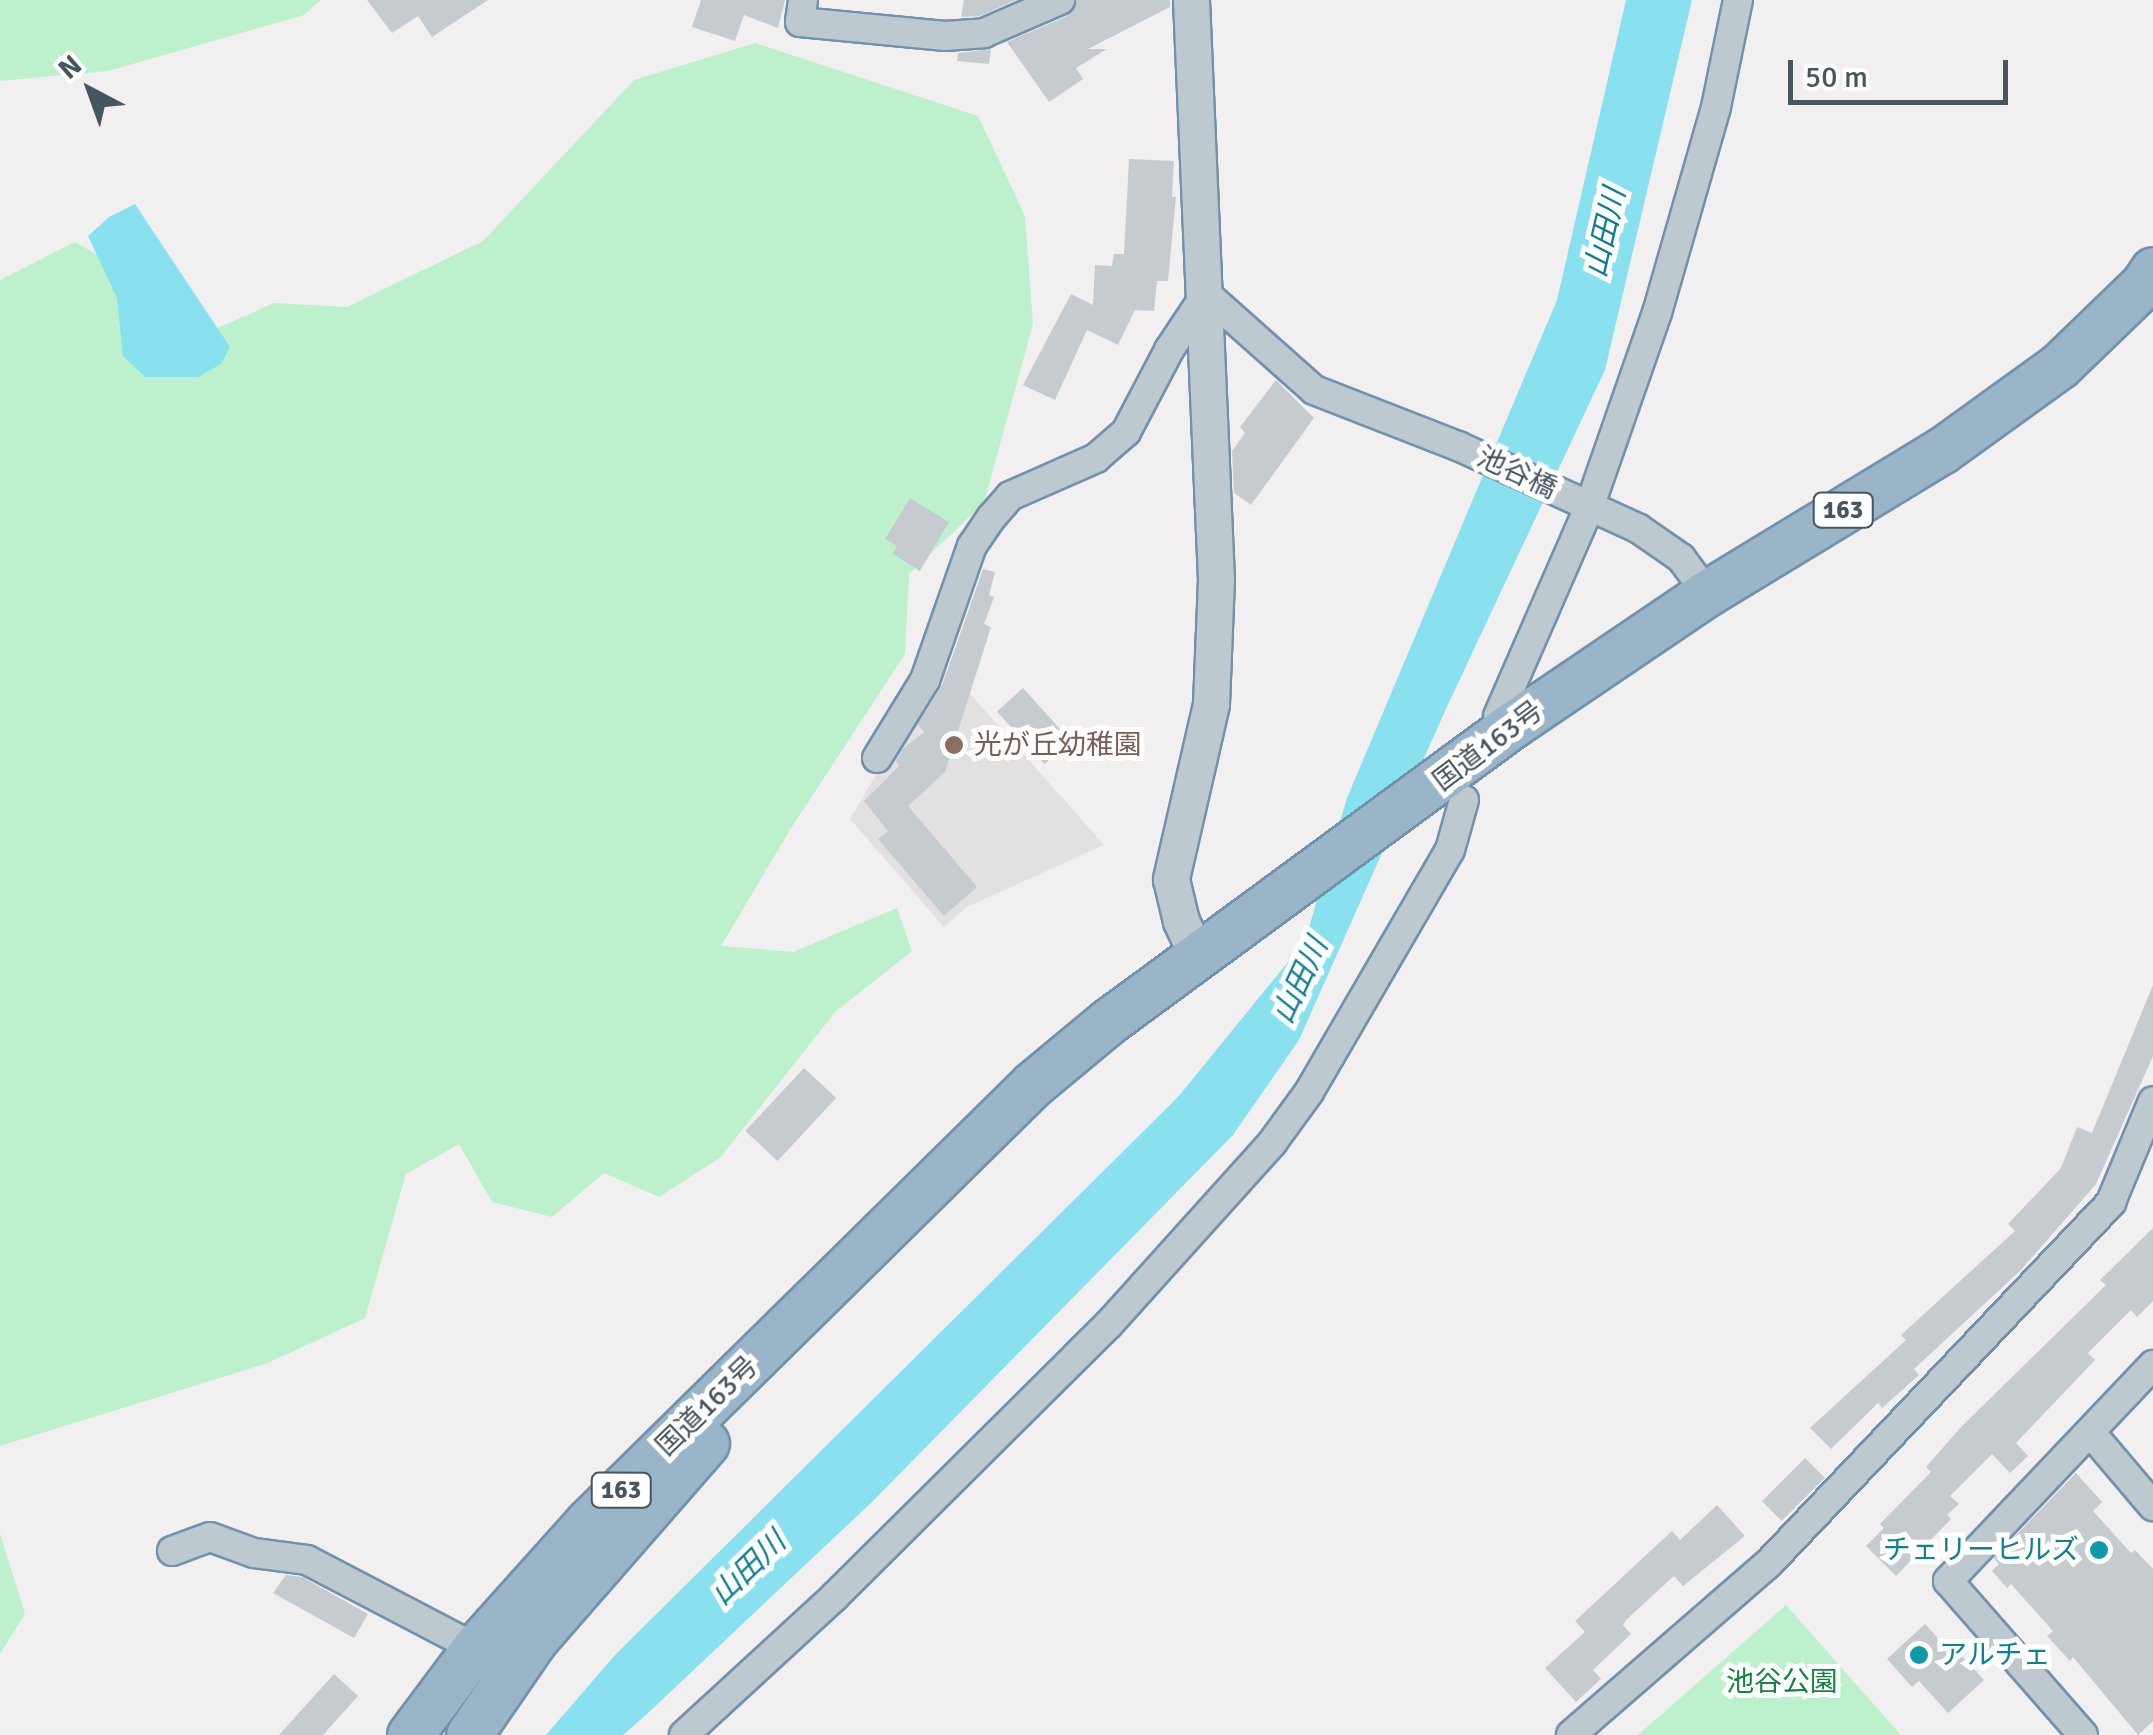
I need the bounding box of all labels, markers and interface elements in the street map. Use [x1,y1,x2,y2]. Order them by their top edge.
north arrow [40,40,140,140]
scale bar [1793,40,2013,102]
text: N [52,48,89,87]
text: 50 m [1805,59,1868,96]
water label: 山田川 [1578,185,1634,281]
street label: 池谷橋 [1472,440,1562,506]
road number: 163 [1810,490,1876,530]
street label: 国道163号 [1426,694,1550,798]
place label: 光が丘幼稚園 [974,728,1142,762]
marker: 光が丘幼稚園 [943,734,965,756]
water label: 山田川 [1266,933,1336,1029]
street label: 国道163号 [649,1349,765,1463]
road number: 163 [588,1470,654,1510]
water label: 山田川 [704,1525,794,1613]
place label: チェリーヒルズ [1883,1533,2079,1567]
marker: チェリーヒルズ [2088,1539,2110,1561]
place label: アルチェ [1939,1638,2051,1672]
marker: アルチェ [1908,1644,1930,1666]
park label: 池谷公園 [1726,1665,1838,1699]

